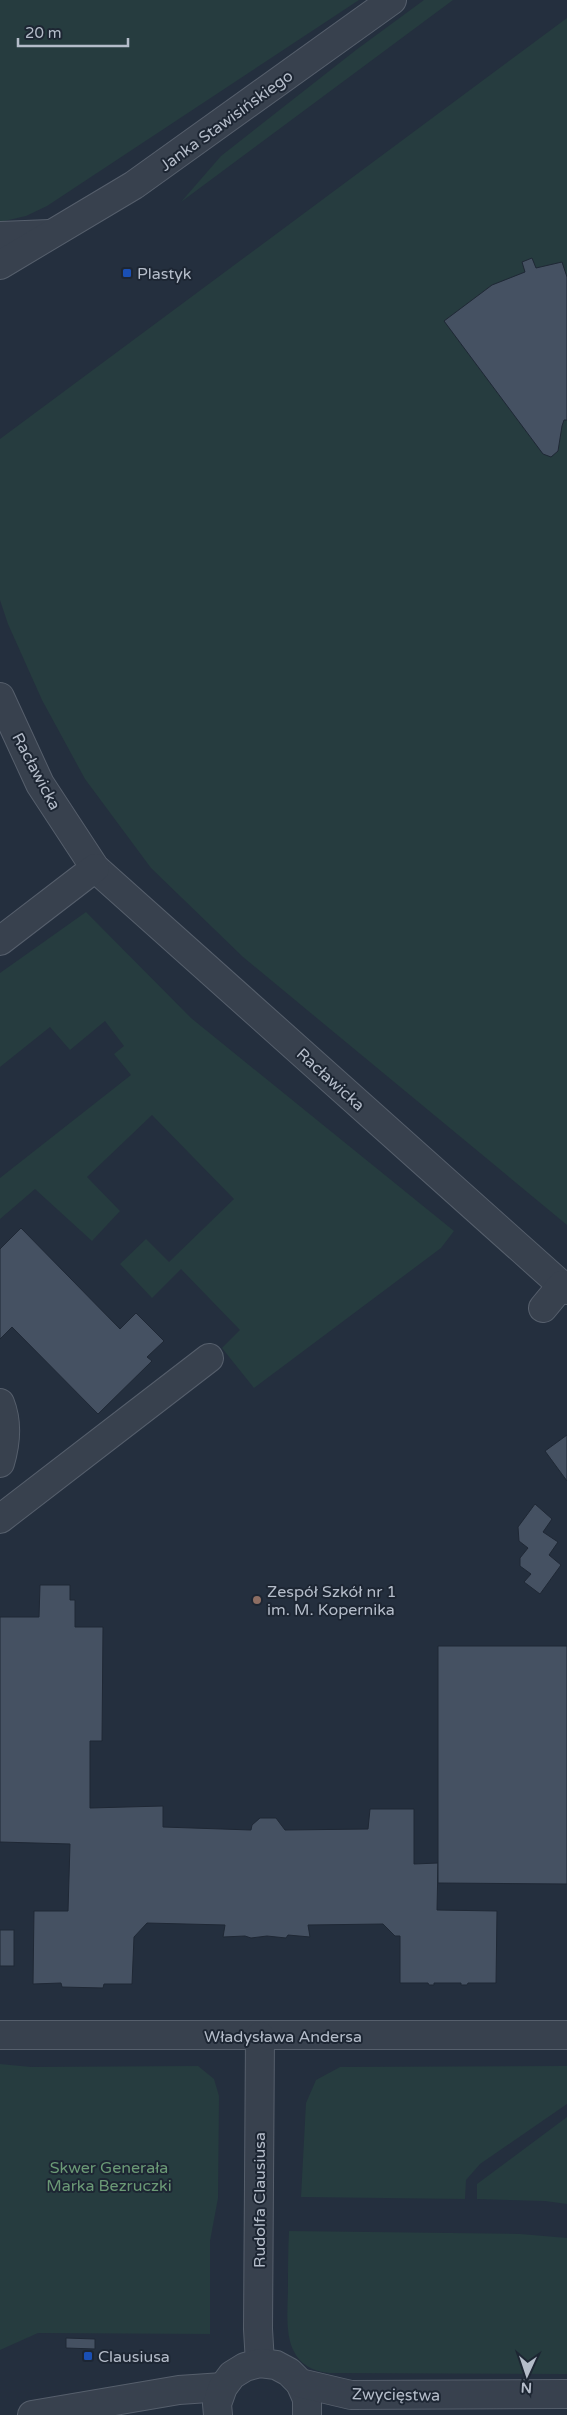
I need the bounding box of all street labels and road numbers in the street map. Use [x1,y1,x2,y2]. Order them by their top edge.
street label: Janka Stawisińskiego [156,66,297,176]
street label: Racławicka [7,729,65,814]
street label: Racławicka [292,1044,368,1115]
street label: Władysława Andersa [204,2027,362,2047]
street label: Rudolfa Clausiusa [250,2132,270,2268]
street label: Zwycięstwa [352,2384,440,2406]

